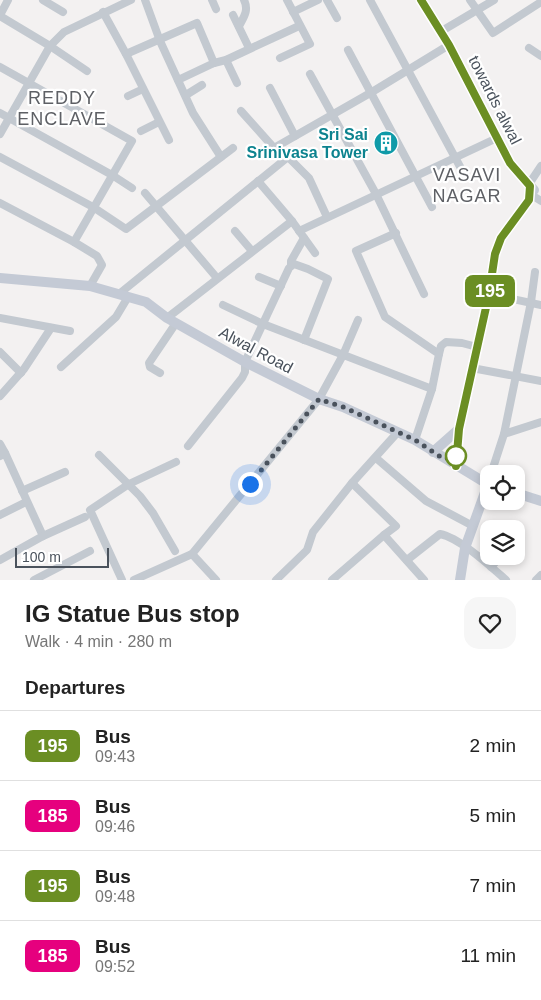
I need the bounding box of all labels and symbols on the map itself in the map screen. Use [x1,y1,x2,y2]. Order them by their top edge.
street label: towards alwal [465,53,525,147]
district label: REDDY ENCLAVE [17,88,107,129]
place label: Sri Sai Srinivasa Tower [246,126,368,161]
building icon: Sri Sai Srinivasa Tower [373,130,399,156]
district label: VASAVI NAGAR [432,165,502,206]
line badge: 195 [461,275,519,307]
street label: Alwal Road [216,323,296,377]
unlabelled marker [445,445,467,467]
your location [238,472,263,497]
scale bar [15,545,109,568]

